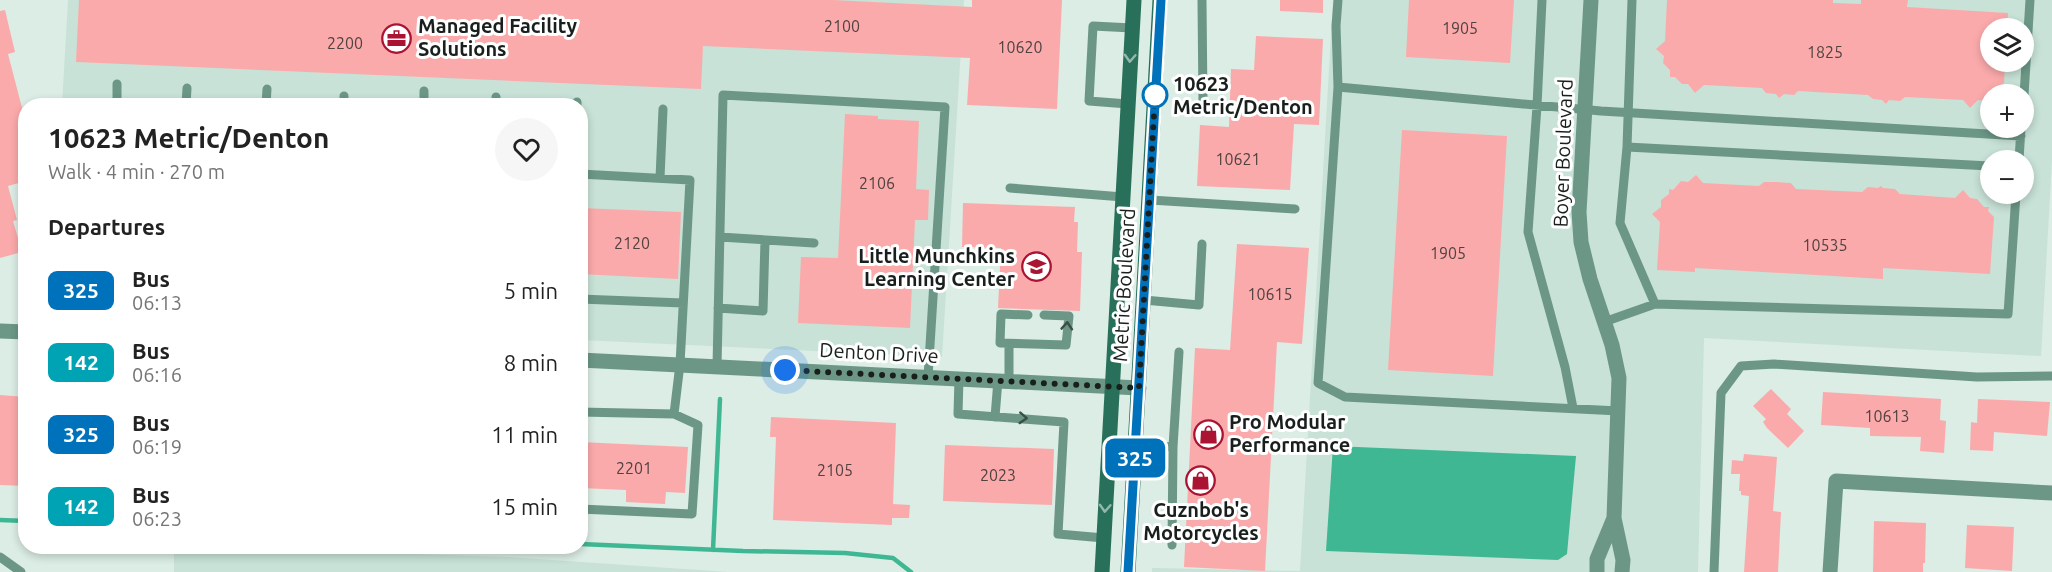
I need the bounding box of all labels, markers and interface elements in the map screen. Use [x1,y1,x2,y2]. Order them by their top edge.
place label: Managed Facility Solutions [418,14,578,60]
house number: 2100 [824,17,860,35]
map controls [1980,18,2034,204]
button: layers [1980,18,2034,72]
house number: 1905 [1442,19,1478,37]
office icon: Managed Facility Solutions [381,22,413,54]
house number: 2200 [327,34,363,52]
house number: 10620 [997,38,1043,56]
house number: 1825 [1807,43,1843,61]
one-way arrow [1124,54,1137,63]
place label: 10623 Metric/Denton [1173,72,1313,118]
street label: Boyer Boulevard [1548,78,1577,228]
marker: 10623 Metric/Denton [1142,82,1168,108]
button: + [1980,84,2034,138]
button: heart [495,118,558,181]
text: 10623 Metric/Denton [48,122,329,153]
house number: 10621 [1215,150,1261,168]
button: − [1980,150,2034,204]
text: Walk · 4 min · 270 m [48,160,225,183]
house number: 2106 [859,174,895,192]
street label: Metric Boulevard [1108,207,1139,362]
text: Departures [48,214,165,239]
house number: 2120 [614,234,650,252]
house number: 10535 [1802,236,1848,254]
place label: Little Munchkins Learning Center [858,244,1016,290]
house number: 1905 [1430,244,1466,262]
school or university icon: Little Munchkins Learning Center [1020,251,1052,283]
text: Bus [132,266,170,291]
text: 325 [63,278,99,302]
text: 5 min [504,278,558,303]
house number: 10615 [1247,285,1293,303]
text: 06:13 [132,291,182,314]
one-way arrow [1061,321,1074,330]
text: Bus [132,338,170,363]
street label: Denton Drive [819,338,939,367]
text: 142 [63,350,99,374]
text: 8 min [504,350,558,375]
your location [770,355,800,385]
text: 06:16 [132,363,182,386]
house number: 10613 [1864,407,1910,425]
text: Bus [132,410,170,435]
place label: Pro Modular Performance [1229,410,1350,456]
one-way arrow [1018,412,1027,425]
shop icon: Pro Modular Performance [1192,418,1224,450]
text: 325 [63,422,99,446]
text: 11 min [491,422,558,447]
text: 06:19 [132,435,182,458]
line badge: 325 [1100,438,1170,478]
text: 325 [1117,446,1153,470]
house number: 2201 [616,459,652,477]
house number: 2105 [817,461,853,479]
shop icon: Cuznbob's Motorcycles [1185,464,1217,496]
house number: 2023 [980,466,1016,484]
text: Bus [132,482,170,507]
text: 142 [63,494,99,518]
text: 15 min [491,494,558,519]
place label: Cuznbob's Motorcycles [1143,498,1259,544]
one-way arrow [1099,503,1112,512]
text: 06:23 [132,507,182,530]

